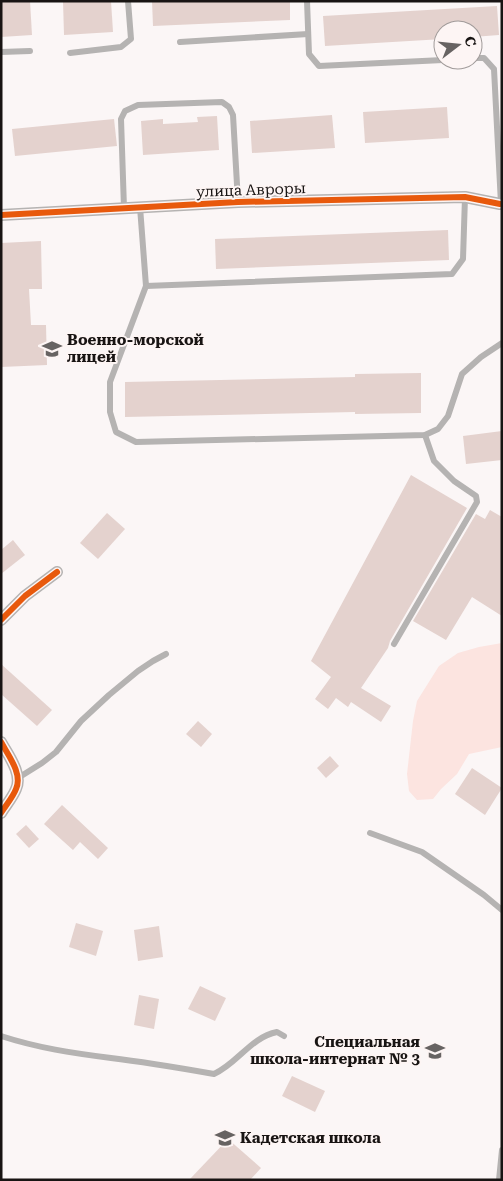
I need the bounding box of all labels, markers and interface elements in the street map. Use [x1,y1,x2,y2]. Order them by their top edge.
north arrow [433,20,483,70]
text: С [461,34,480,49]
street label: улица Авроры [196,179,306,201]
place label: Военно-морской лицей [67,331,204,366]
school or university icon: Военно-морской лицей [41,338,63,360]
place label: Специальная школа-интернат № 3 [250,1033,421,1068]
school or university icon: Специальная школа-интернат № 3 [424,1040,446,1062]
school or university icon: Кадетская школа [214,1127,236,1149]
place label: Кадетская школа [240,1129,381,1147]

